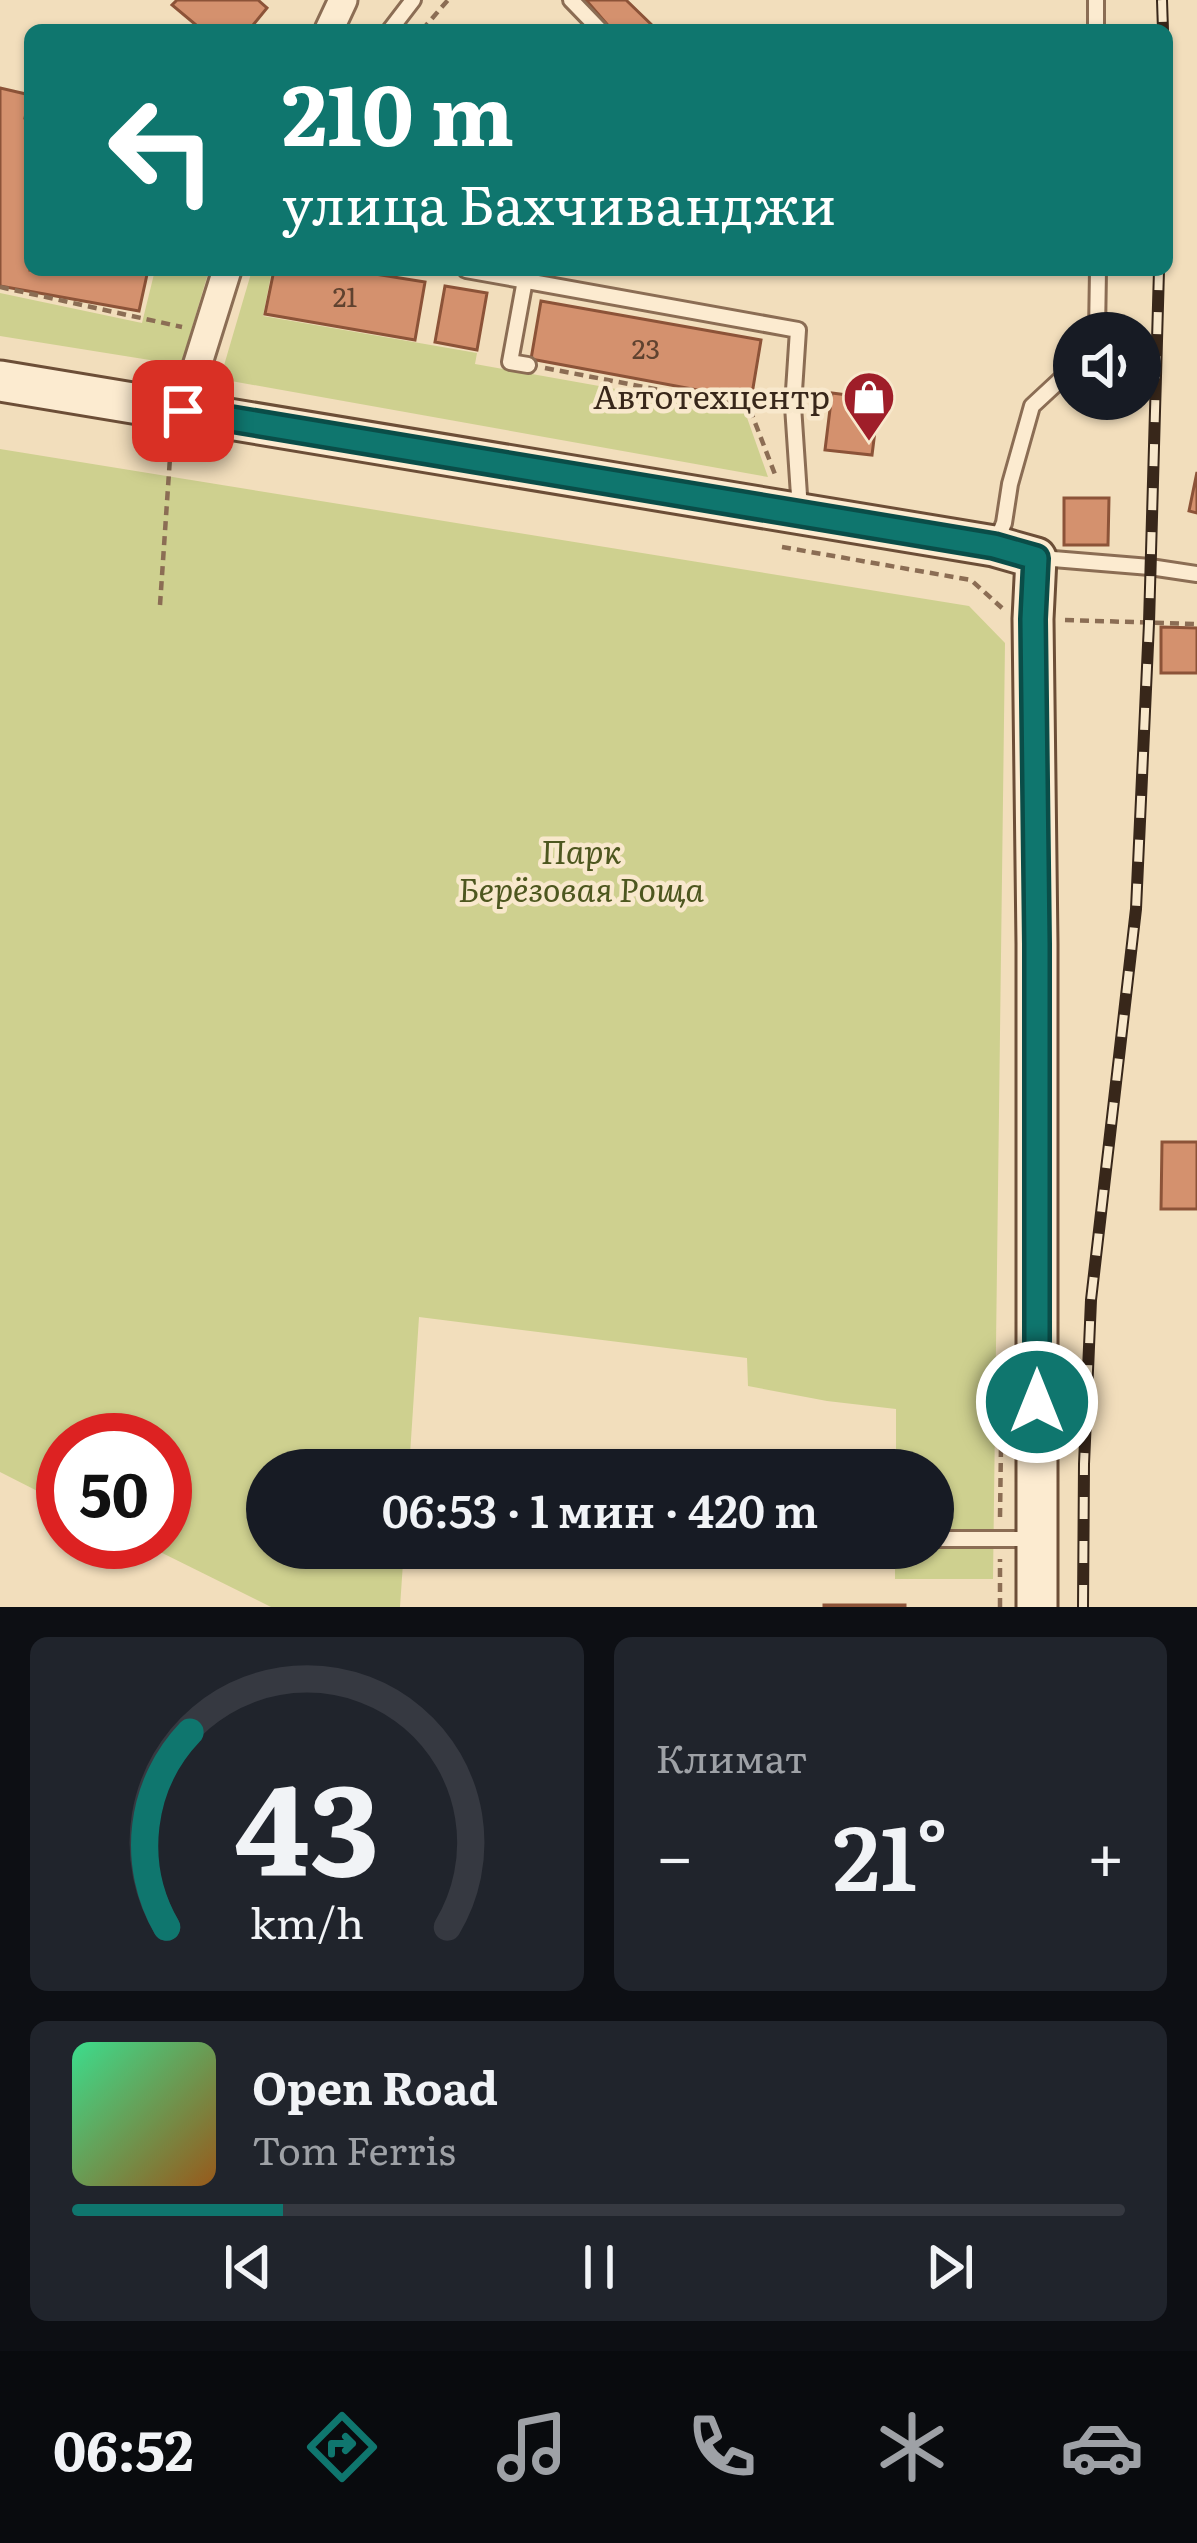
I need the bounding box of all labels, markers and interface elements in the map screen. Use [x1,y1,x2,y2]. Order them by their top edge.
text: 210 m [282,47,514,172]
icon: left [84,72,240,228]
text: улица Бахчиванджи [282,161,836,242]
house number: 21 [333,275,357,315]
map controls [1053,312,1161,420]
button: sound [1053,312,1161,420]
house number: 23 [632,327,660,367]
pin [132,360,234,462]
shop icon: Автотехцентр [841,369,897,443]
place label: Автотехцентр [593,370,830,419]
icon: arrive [150,378,216,444]
park label: Парк Берёзовая Роща [458,825,704,912]
position arrow [974,1339,1100,1465]
speed limit sign: 50 [36,1413,192,1569]
text: 06:53 · 1 мин · 420 m [382,1475,818,1542]
text: Климат [656,1727,808,1785]
text: 43 [234,1729,379,1914]
text: 21° [833,1785,948,1919]
text: − [656,1803,694,1901]
text: + [1087,1803,1125,1901]
text: km/h [250,1889,364,1952]
text: Open Road [252,2052,498,2119]
text: Tom Ferris [252,2119,456,2177]
icon: previous [215,2234,281,2300]
icon: pause [566,2234,632,2300]
icon: next [917,2234,983,2300]
icon: directions [300,2405,384,2489]
icon: music [490,2405,574,2489]
icon: phone [680,2405,764,2489]
icon: climate [870,2405,954,2489]
icon: car [1060,2405,1144,2489]
text: 06:52 [53,2407,193,2488]

